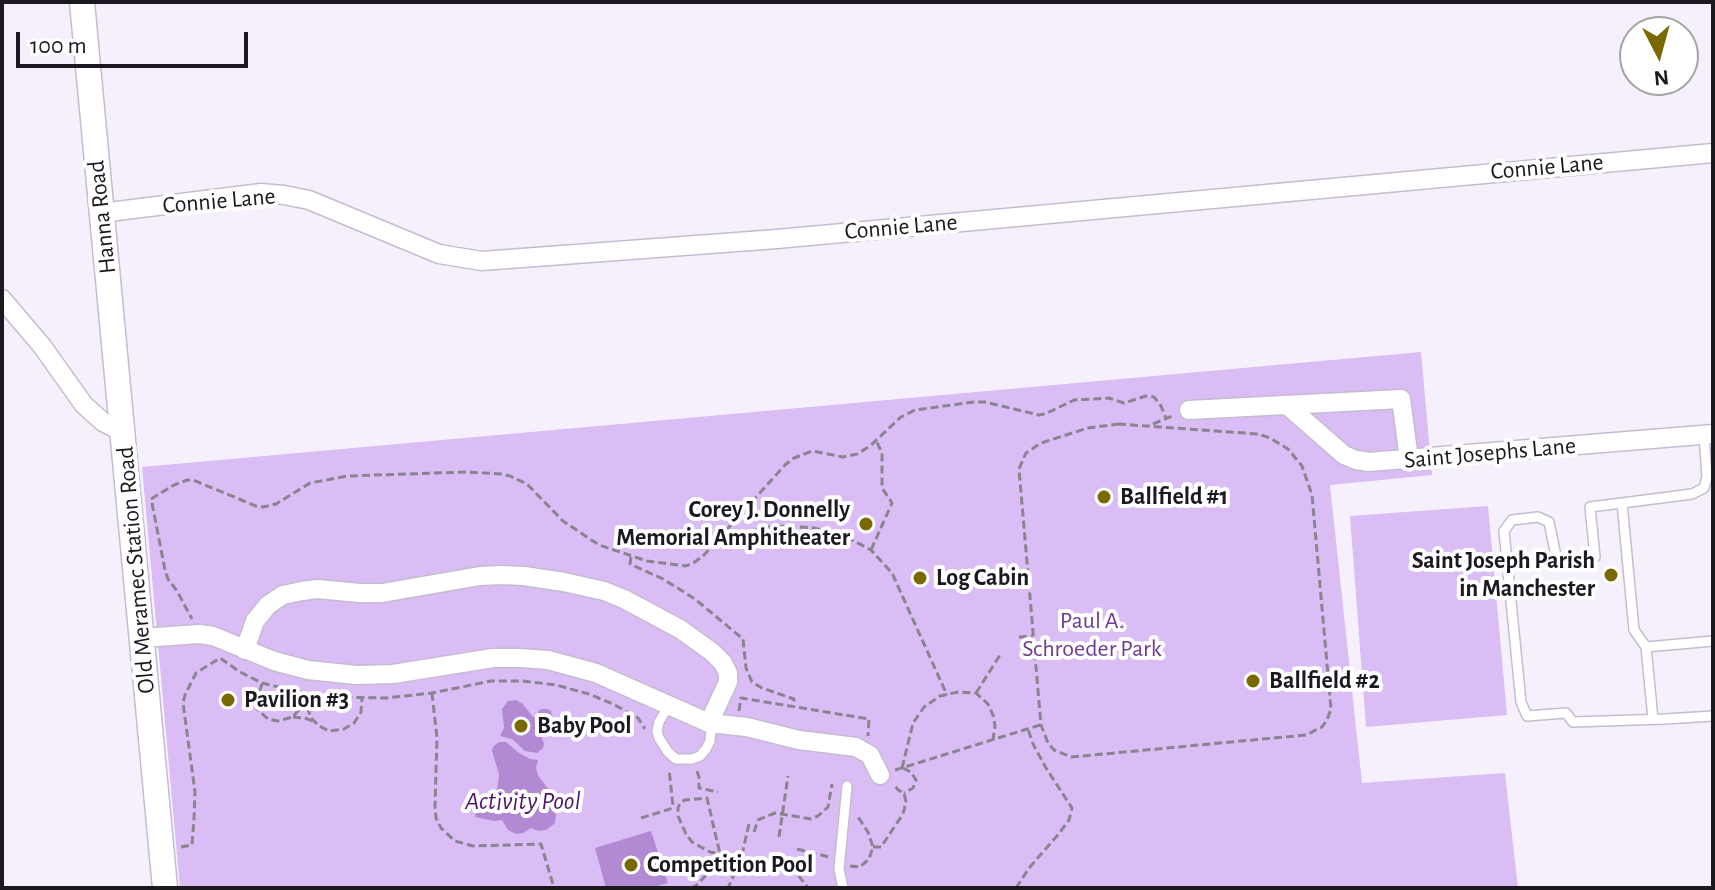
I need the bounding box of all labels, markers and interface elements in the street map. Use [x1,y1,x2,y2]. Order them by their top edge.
scale bar [20,16,252,66]
north arrow [1619,16,1699,96]
text: 100 m [30,34,87,58]
text: N [1653,66,1670,90]
street label: Connie Lane [1489,148,1605,186]
street label: Hanna Road [82,159,122,275]
street label: Connie Lane [161,182,277,220]
street label: Connie Lane [843,208,959,246]
street label: Saint Josephs Lane [1403,431,1577,475]
street label: Old Meramec Station Road [111,445,161,695]
place label: Ballfield #1 [1120,483,1228,511]
marker: Ballfield #1 [1095,488,1113,506]
place label: Corey J. Donnelly Memorial Amphitheater [616,496,850,552]
marker: Corey J. Donnelly Memorial Amphitheater [857,515,875,533]
place label: Saint Joseph Parish in Manchester [1412,547,1595,603]
place label: Log Cabin [936,564,1029,592]
marker: Saint Joseph Parish in Manchester [1602,566,1620,584]
marker: Log Cabin [911,569,929,587]
park label: Paul A. Schroeder Park [1022,607,1162,663]
place label: Ballfield #2 [1269,667,1380,695]
marker: Ballfield #2 [1244,672,1262,690]
place label: Pavilion #3 [244,686,349,714]
marker: Pavilion #3 [219,691,237,709]
place label: Baby Pool [537,712,632,740]
marker: Baby Pool [512,717,530,735]
water label: Activity Pool [465,785,581,817]
place label: Competition Pool [647,851,813,879]
marker: Competition Pool [622,856,640,874]

